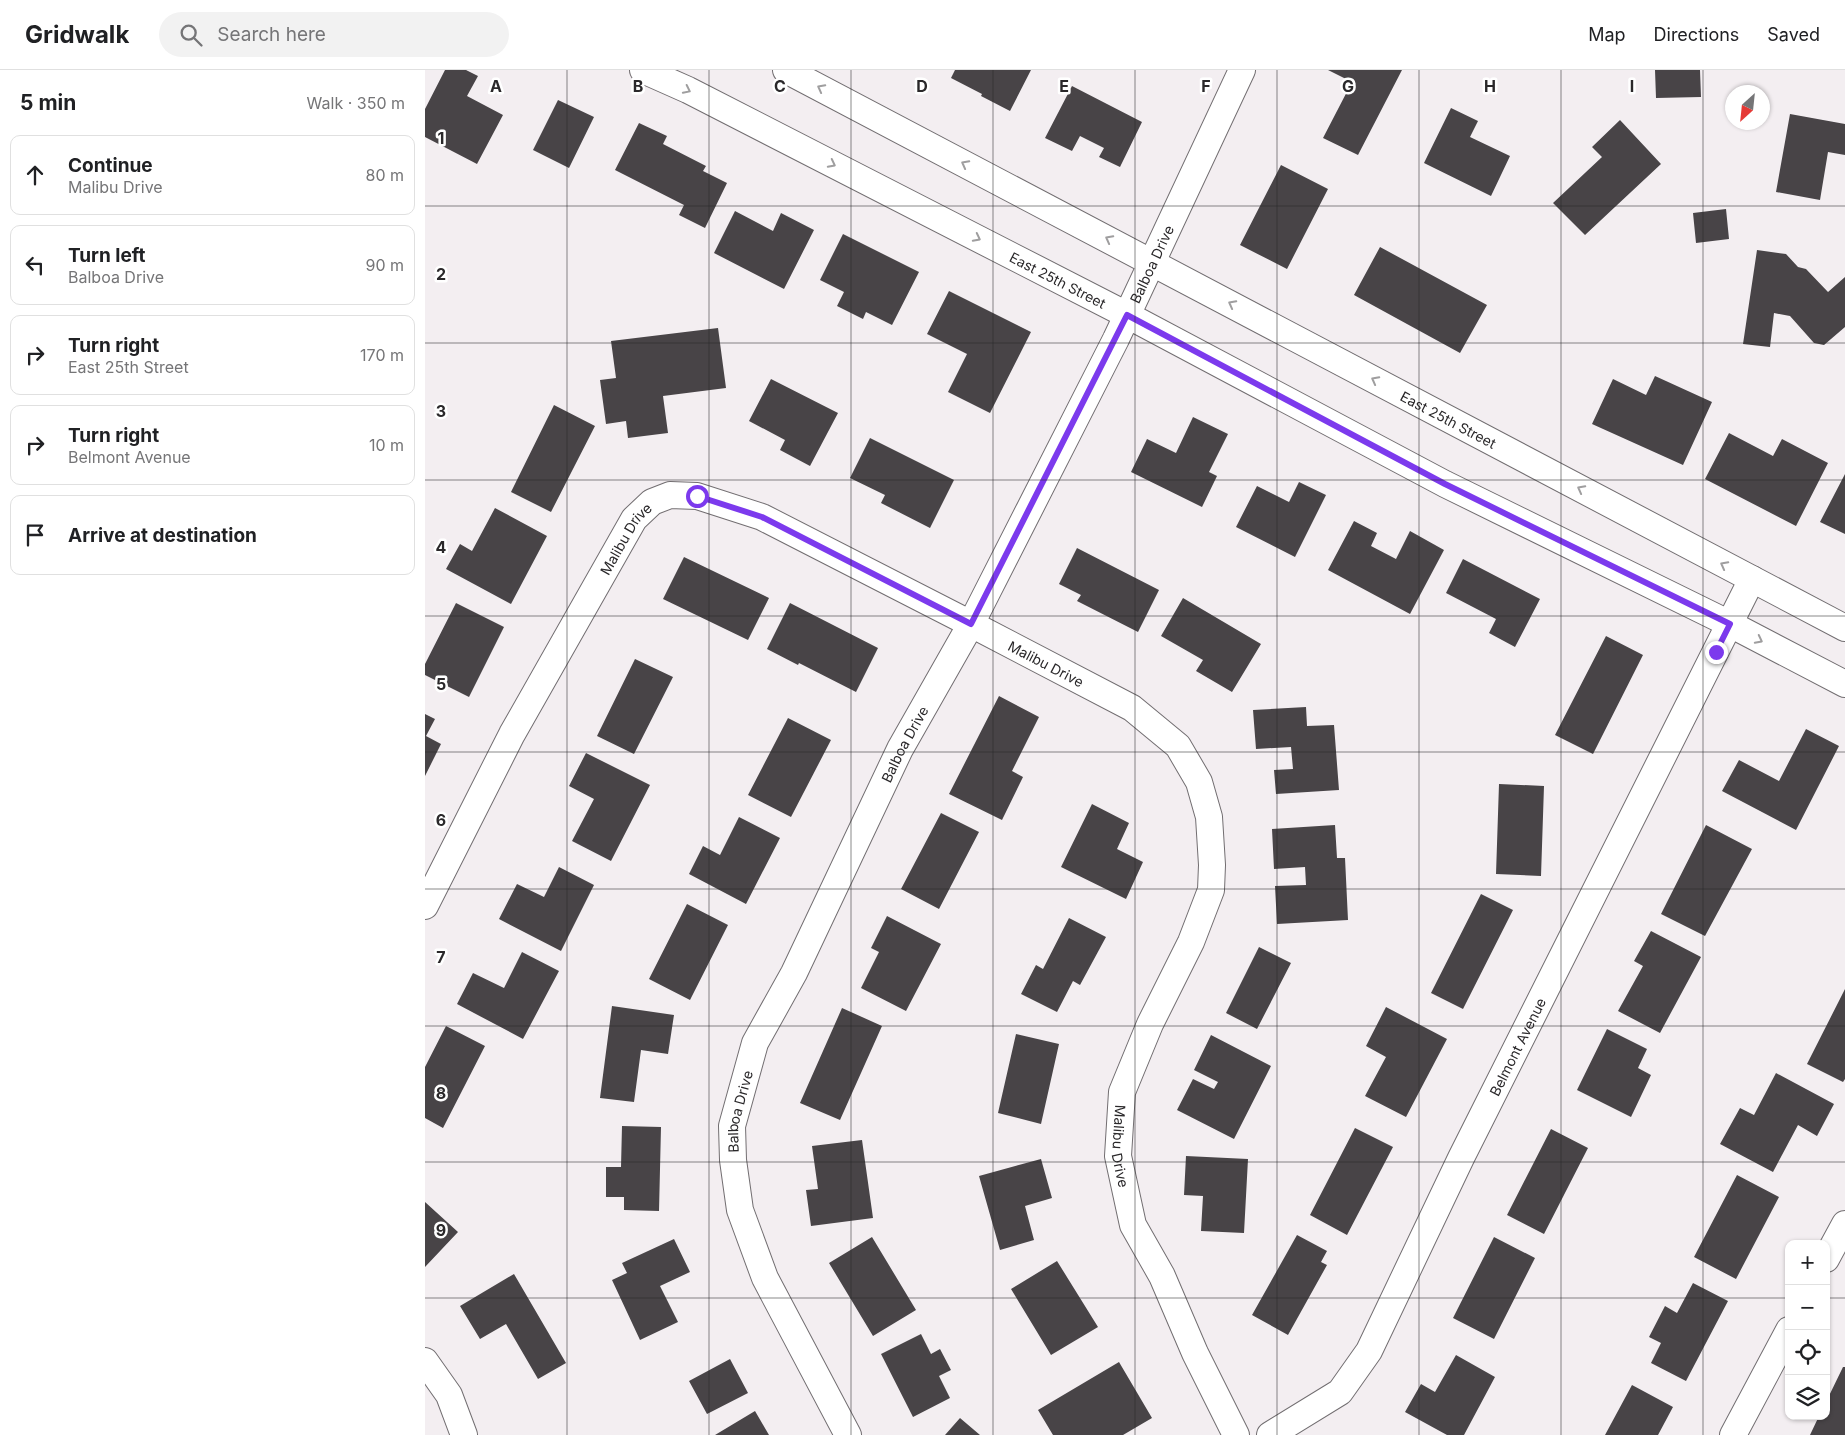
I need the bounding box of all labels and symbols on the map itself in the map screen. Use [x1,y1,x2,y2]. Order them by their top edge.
text: A [490,76,502,96]
text: B [633,76,643,96]
text: C [774,76,786,96]
text: D [916,76,928,96]
text: E [1059,76,1069,96]
text: F [1201,76,1211,96]
text: G [1342,76,1354,96]
text: H [1484,76,1496,96]
text: I [1630,76,1634,96]
one-way arrow [682,84,691,95]
one-way arrow [817,84,826,94]
north arrow [1725,85,1770,130]
text: 1 [438,128,444,148]
one-way arrow [827,158,836,168]
one-way arrow [961,160,970,170]
street label: Balboa Drive [1126,222,1177,306]
one-way arrow [971,232,980,242]
one-way arrow [1105,235,1114,245]
street label: East 25th Street [1007,248,1109,311]
text: 2 [436,264,446,284]
one-way arrow [1228,300,1237,310]
one-way arrow [1371,376,1380,386]
street label: East 25th Street [1398,387,1500,451]
text: 3 [436,401,446,421]
route start [686,485,709,508]
one-way arrow [1577,485,1586,495]
street label: Malibu Drive [596,499,655,577]
text: 4 [436,537,447,557]
one-way arrow [1721,561,1730,571]
one-way arrow [1754,634,1763,644]
street label: Malibu Drive [1006,637,1087,690]
route end [1705,641,1728,664]
text: 5 [436,674,446,694]
street label: Balboa Drive [877,703,931,785]
text: 6 [436,810,446,830]
text: 7 [436,947,446,967]
street label: Belmont Avenue [1485,995,1549,1098]
street label: Balboa Drive [723,1068,756,1153]
text: 8 [436,1083,446,1103]
street label: Malibu Drive [1109,1104,1133,1189]
text: 9 [436,1220,446,1240]

